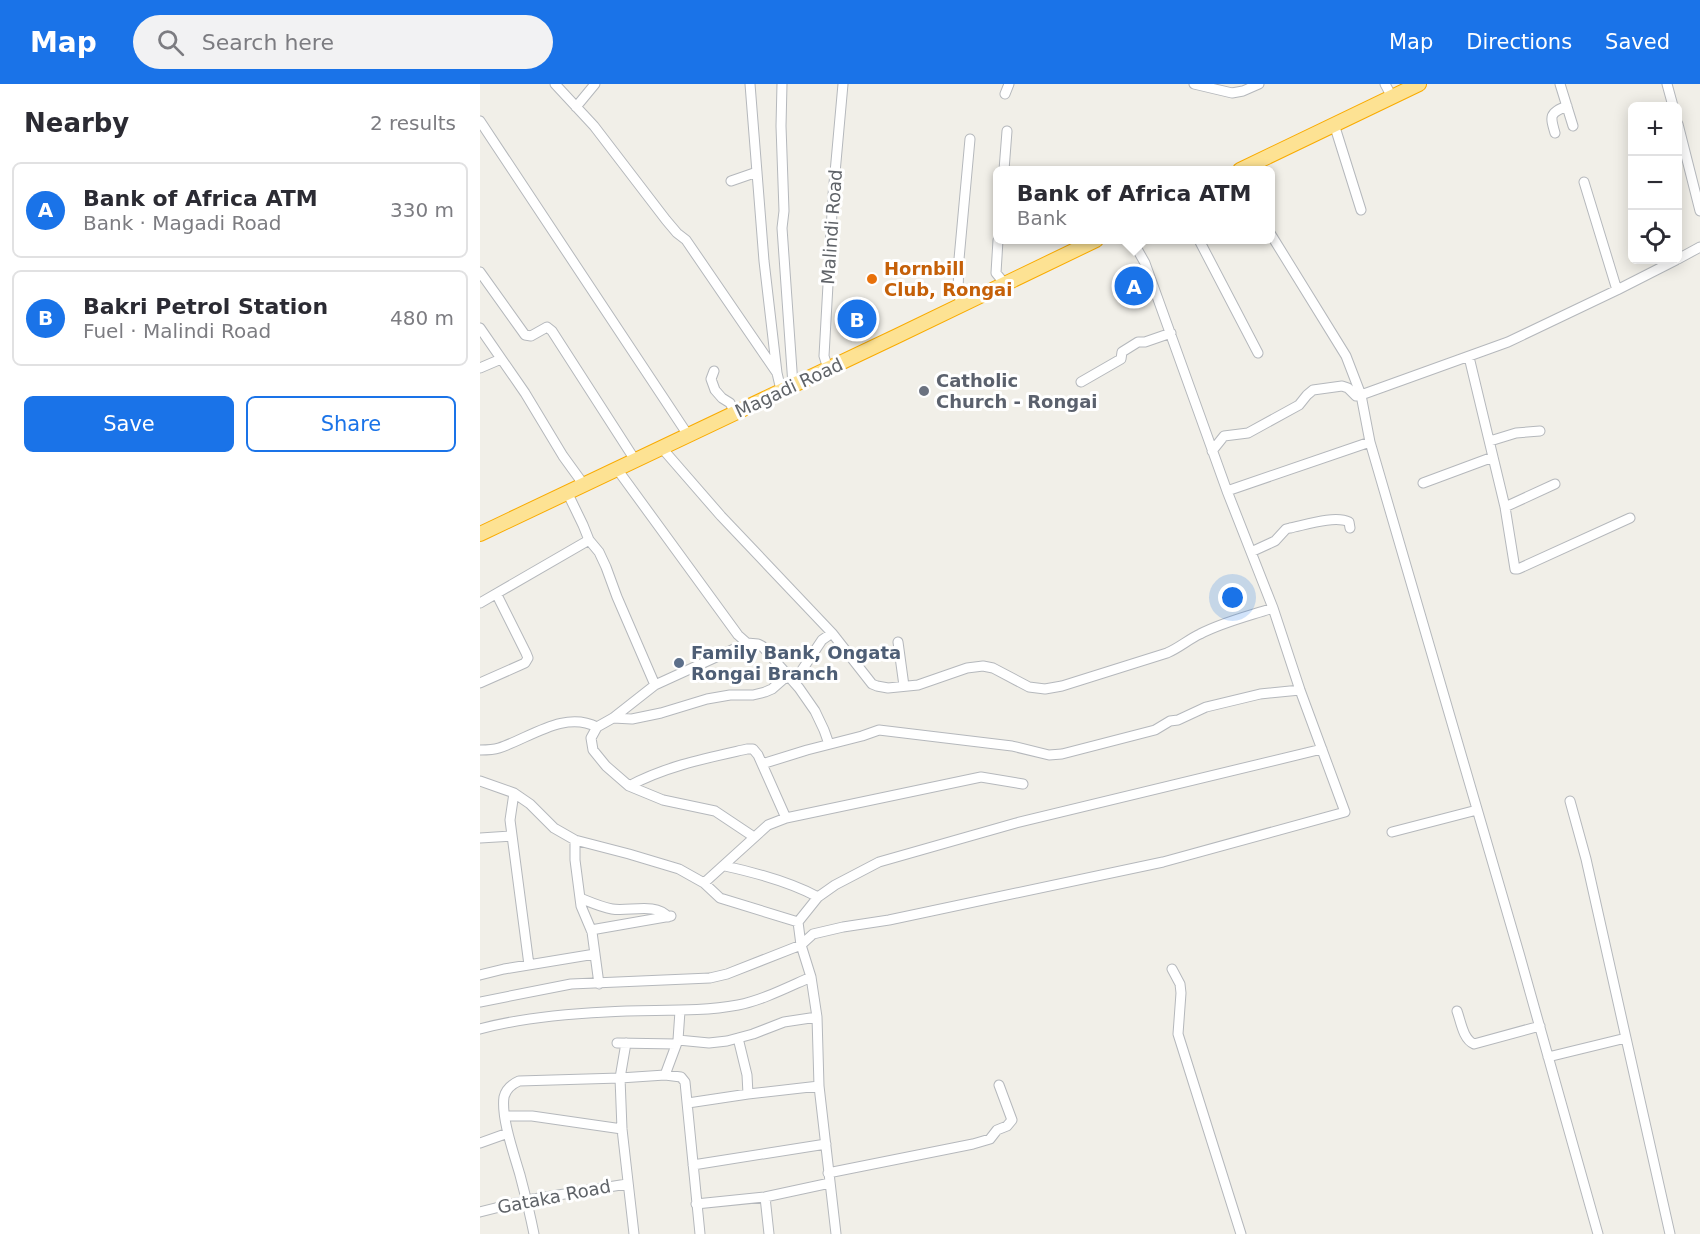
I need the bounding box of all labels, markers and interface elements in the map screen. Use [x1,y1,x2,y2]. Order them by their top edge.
search box [133,15,553,69]
text: Map [30,26,97,59]
icon: search [154,26,187,59]
text: Search here [202,30,334,55]
text: Map [1389,30,1433,54]
text: Directions [1466,30,1572,54]
text: Saved [1605,30,1670,54]
map controls [1628,102,1682,264]
button: + [1628,102,1682,156]
text: Nearby [24,108,129,138]
text: 2 results [370,111,456,135]
button: − [1628,156,1682,210]
popup [993,166,1275,244]
street label: Malindi Road [817,169,846,285]
text: Bank of Africa ATM [1017,181,1251,206]
text: Bank of Africa ATM [83,186,318,211]
text: A [38,198,53,222]
text: 330 m [390,198,454,222]
text: Bank [1017,206,1067,230]
button: locate [1628,210,1682,264]
text: Bank · Magadi Road [83,211,282,235]
place label: Hornbill Club, Rongai [884,258,1012,300]
pin: A [1114,264,1154,308]
marker: Hornbill Club, Rongai [865,272,879,286]
text: Bakri Petrol Station [83,294,328,319]
pin: B [838,296,877,342]
text: B [38,306,53,330]
text: 480 m [390,306,454,330]
text: Fuel · Malindi Road [83,319,271,343]
street label: Magadi Road [732,353,846,422]
place label: Catholic Church - Rongai [936,370,1097,412]
marker: Catholic Church - Rongai [917,384,931,398]
button: Save [24,396,234,452]
button: Share [246,396,456,452]
your location [1218,583,1247,612]
place label: Family Bank, Ongata Rongai Branch [691,642,901,684]
marker: Family Bank, Ongata Rongai Branch [672,656,686,670]
street label: Gataka Road [495,1175,612,1218]

